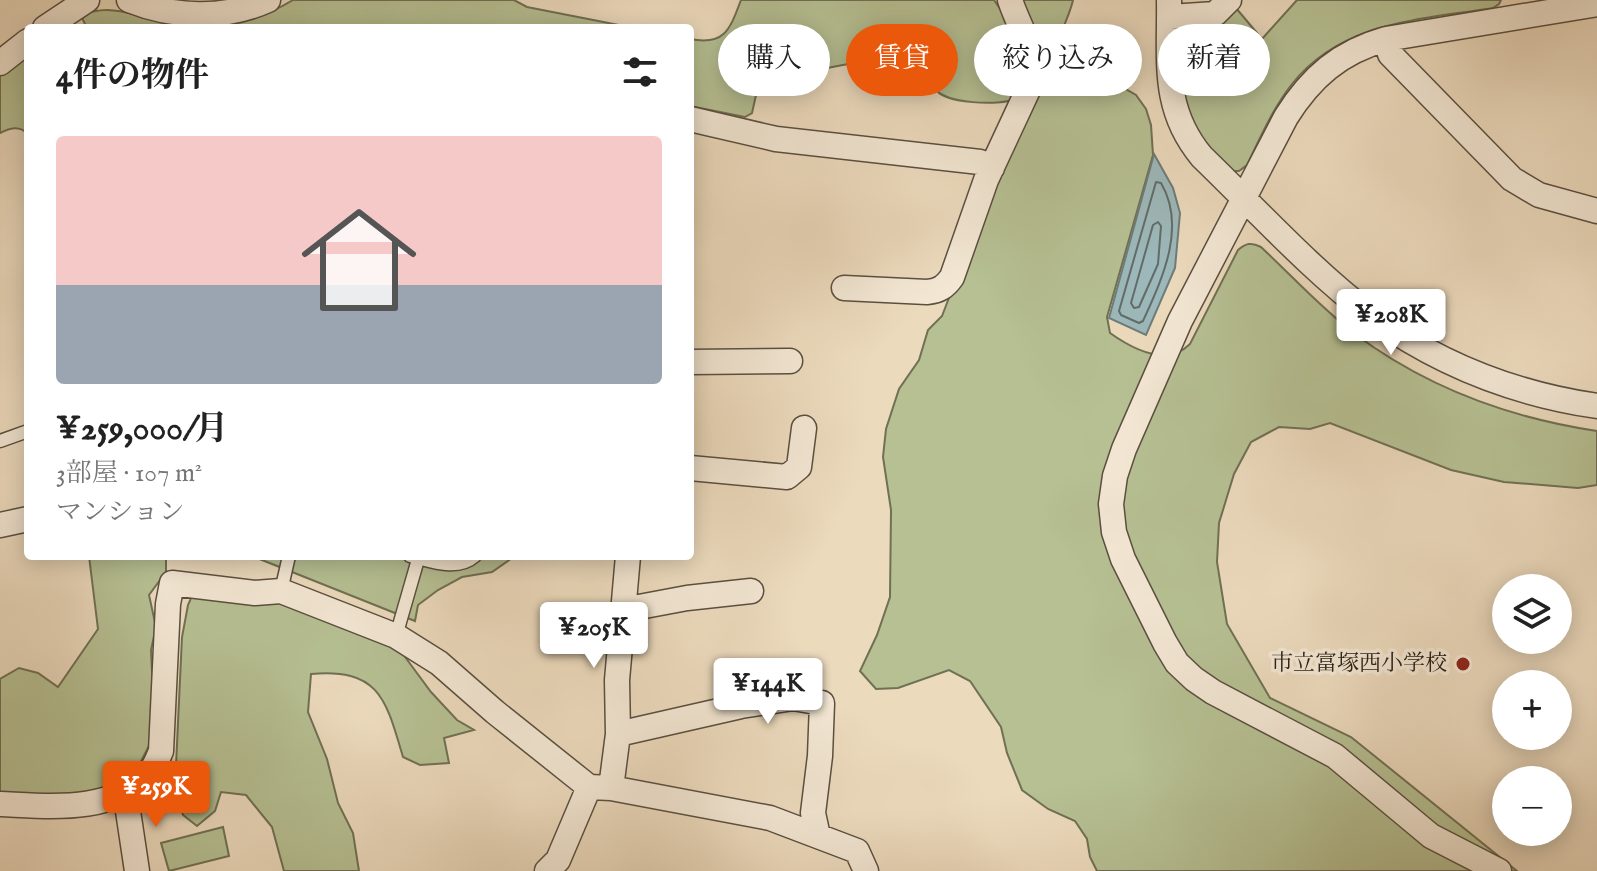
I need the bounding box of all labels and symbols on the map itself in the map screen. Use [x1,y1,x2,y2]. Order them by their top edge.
pin: ¥208K [1335,289,1447,357]
pin: ¥205K [538,602,650,670]
place label: 市立富塚西小学校 [1271,650,1447,678]
marker: 市立富塚西小学校 [1454,655,1472,673]
pin: ¥144K [712,658,824,726]
pin: ¥259K [100,761,212,829]

